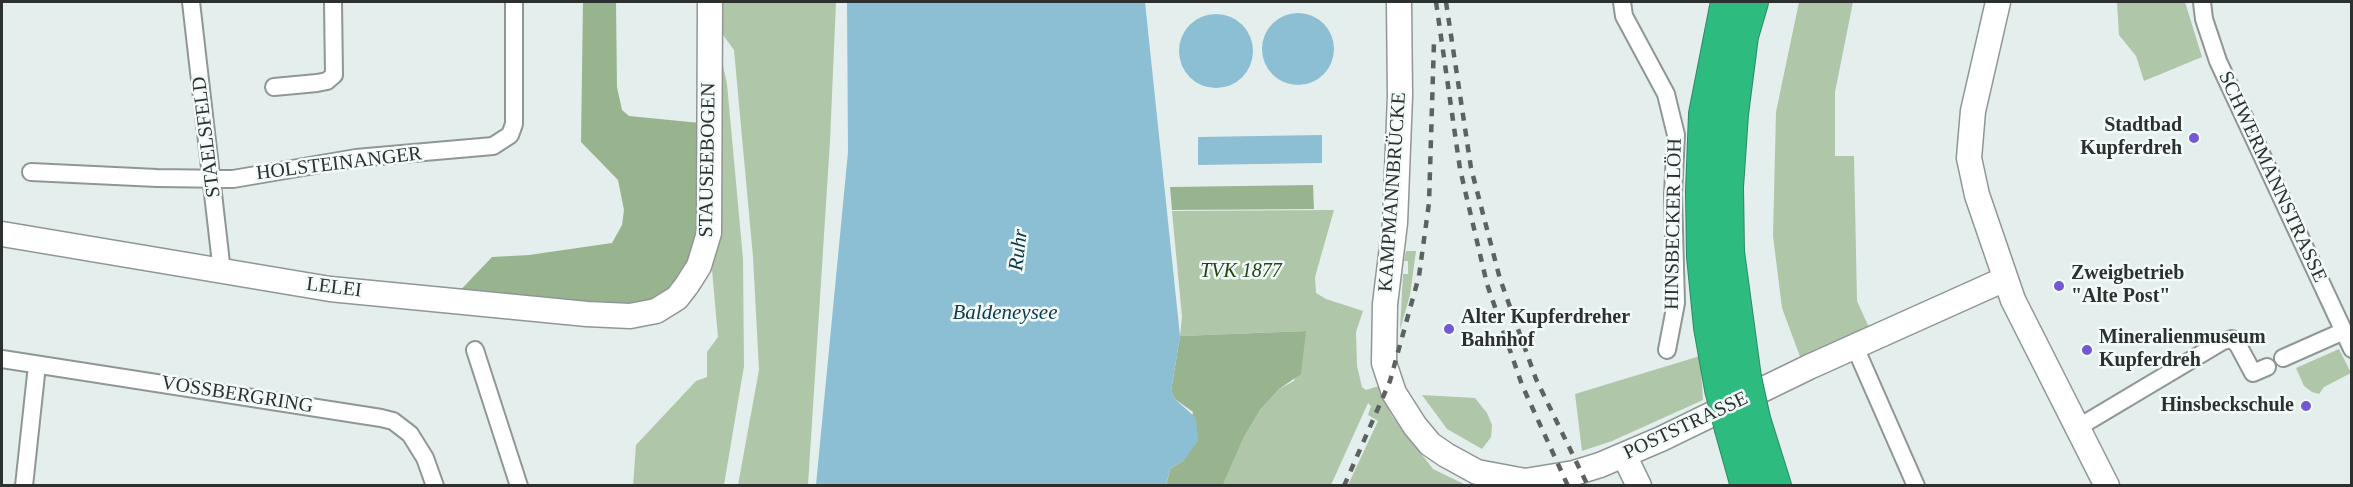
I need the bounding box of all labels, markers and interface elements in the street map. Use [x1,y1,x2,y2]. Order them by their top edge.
street label: SCHWERMANNSTRASSE [2213,68,2331,286]
street label: STAELSFELD [188,75,226,199]
street label: STAUSEEBOGEN [695,82,721,238]
street label: KAMPMANNBRÜCKE [1374,91,1412,293]
place label: Stadtbad Kupferdreh [2080,114,2182,161]
marker: Stadtbad Kupferdreh [2187,131,2201,145]
street label: HINSBECKER LÖH [1661,138,1687,310]
street label: HOLSTEINANGER [255,142,423,186]
water label: Ruhr [1004,228,1034,272]
park label: TVK 1877 [1200,260,1282,284]
place label: Zweigbetrieb "Alte Post" [2071,262,2184,309]
street label: LELEI [305,273,363,303]
marker: Zweigbetrieb "Alte Post" [2052,279,2066,293]
water label: Baldeneysee [953,300,1057,326]
place label: Alter Kupferdreher Bahnhof [1461,306,1630,353]
marker: Alter Kupferdreher Bahnhof [1442,322,1456,336]
place label: Mineralienmuseum Kupferdreh [2099,326,2266,373]
marker: Mineralienmuseum Kupferdreh [2080,343,2094,357]
street label: VOSSBERGRING [159,371,315,419]
street label: POSTSTRASSE [1620,387,1752,465]
place label: Hinsbeckschule [2161,394,2294,418]
marker: Hinsbeckschule [2299,399,2313,413]

